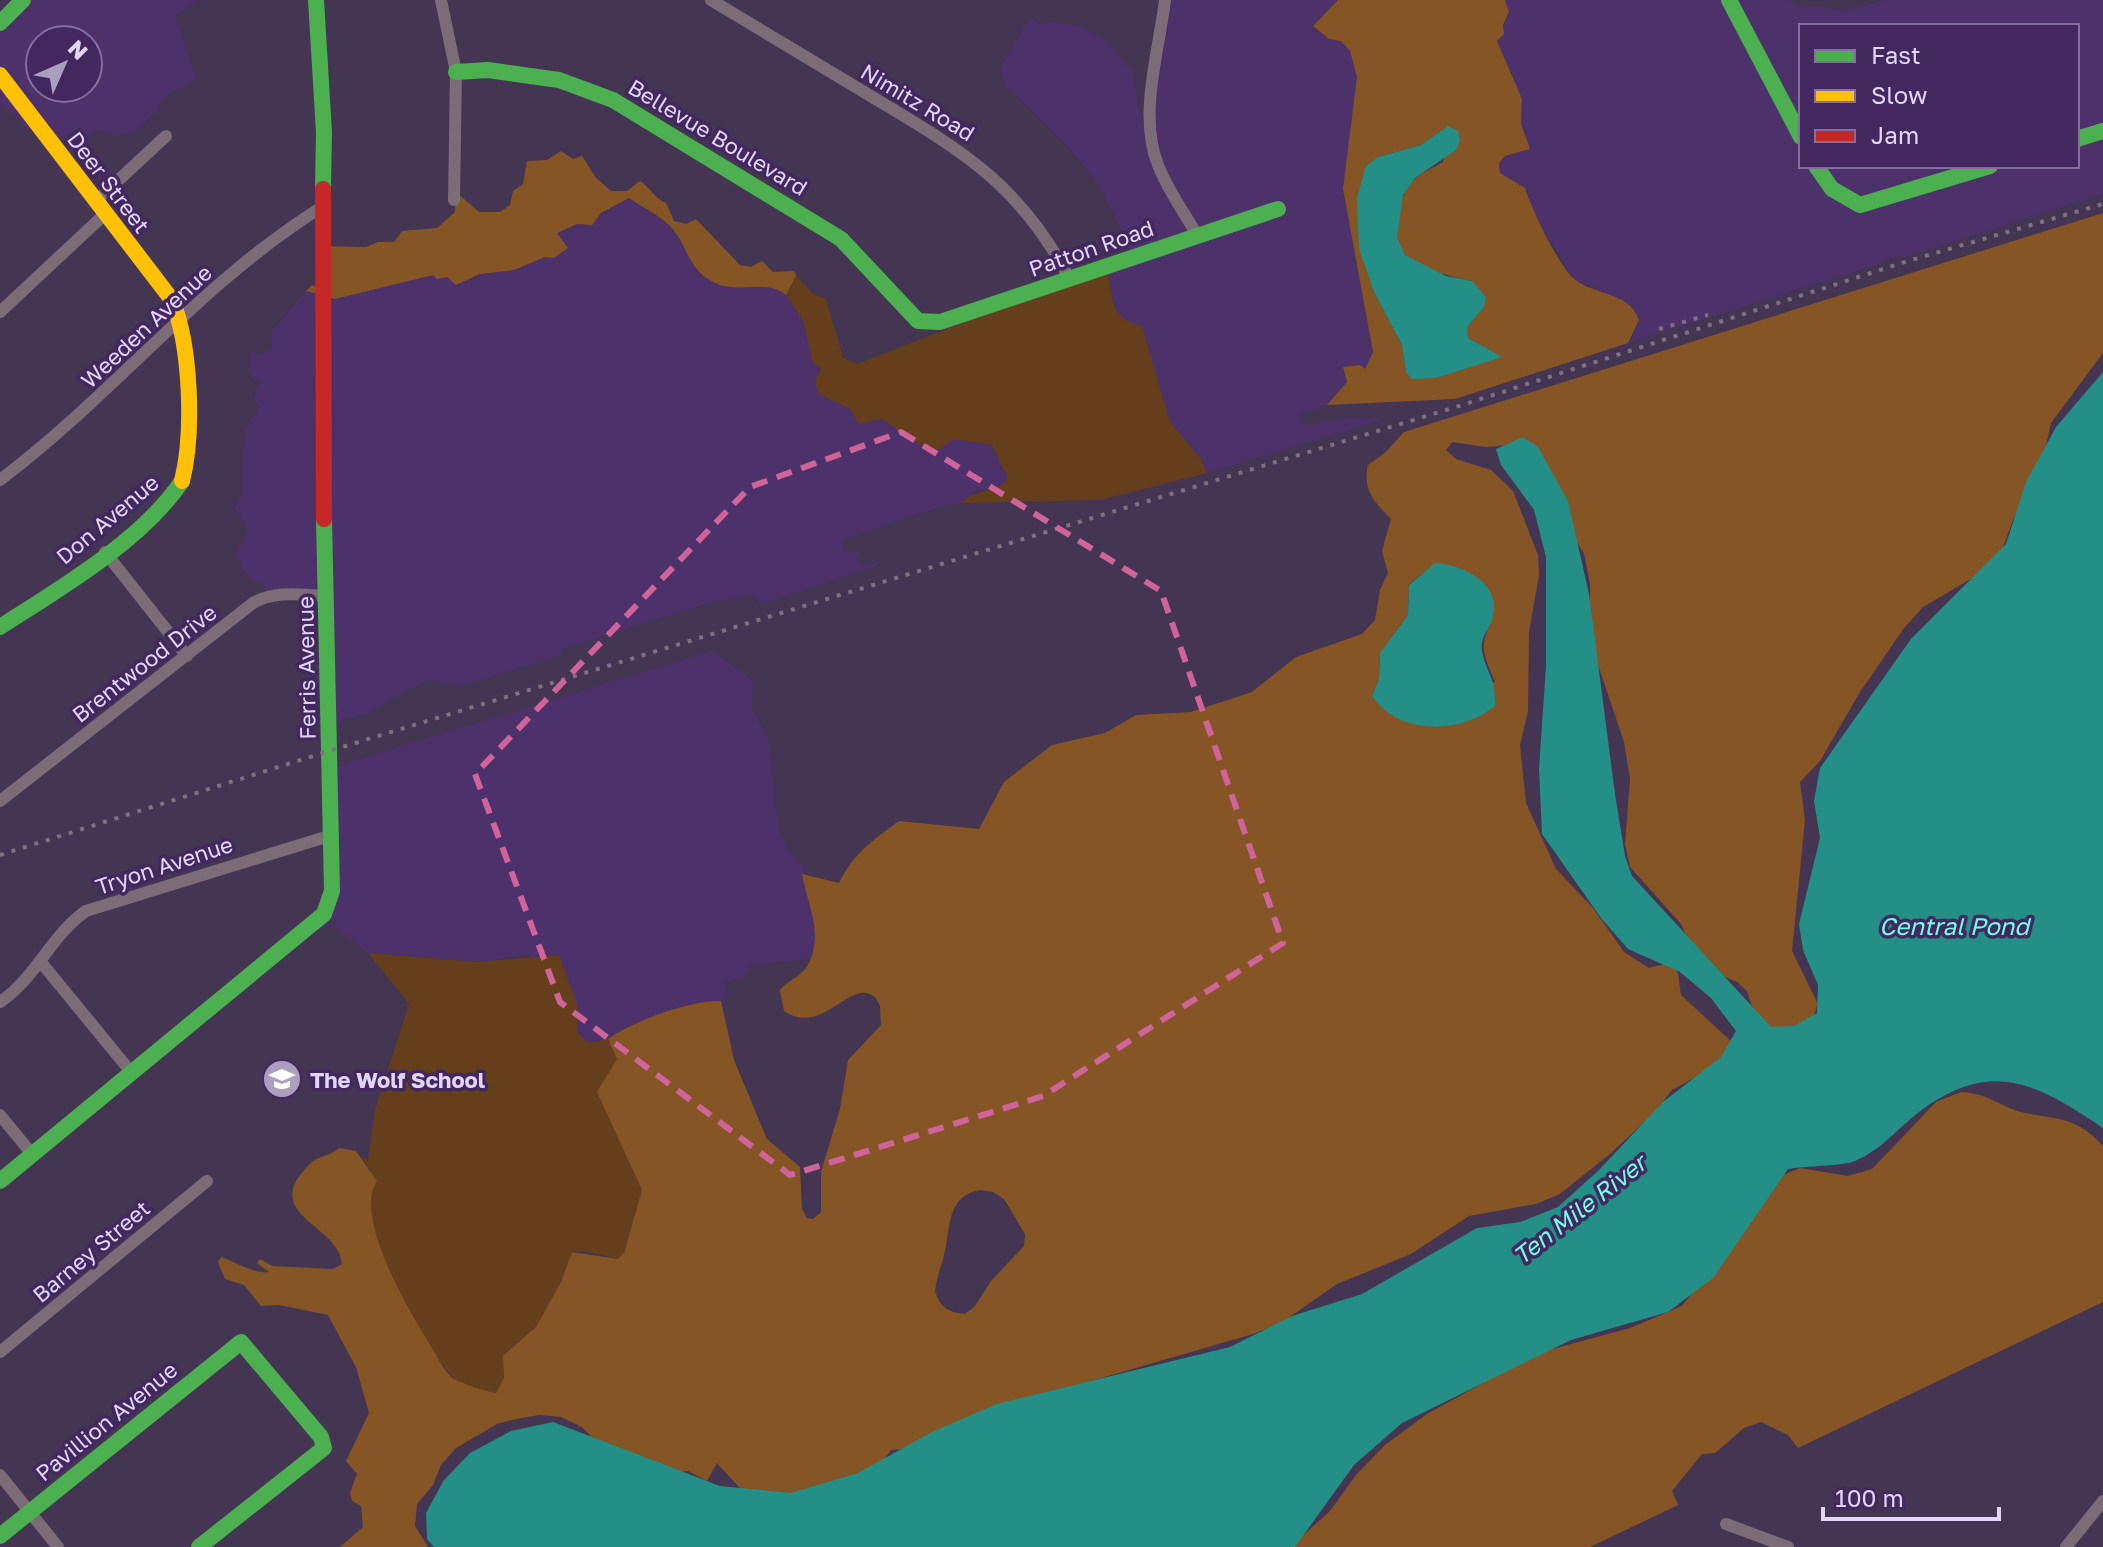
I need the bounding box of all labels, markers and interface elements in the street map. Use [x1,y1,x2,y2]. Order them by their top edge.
north arrow [24,24,104,104]
legend [1799,24,2079,168]
text: N [63,34,94,65]
text: Fast [1871,40,1921,69]
street label: Nimitz Road [856,58,980,146]
street label: Bellevue Boulevard [624,73,812,201]
text: Slow [1871,80,1927,109]
text: Jam [1871,120,1919,149]
street label: Deer Street [62,126,156,238]
street label: Patton Road [1025,214,1157,282]
street label: Weeden Avenue [75,259,217,393]
street label: Don Avenue [50,468,164,570]
street label: Ferris Avenue [291,596,321,740]
street label: Brentwood Drive [66,598,222,728]
street label: Tryon Avenue [92,830,236,900]
water label: Central Pond [1879,911,2032,940]
school or university icon: The Wolf School [261,1058,303,1100]
place label: The Wolf School [310,1066,485,1093]
water label: Ten Mile River [1507,1146,1654,1270]
street label: Barney Street [27,1194,155,1308]
street label: Pavillion Avenue [30,1356,182,1486]
scale bar [1823,1471,1999,1521]
text: 100 m [1835,1483,1904,1512]

